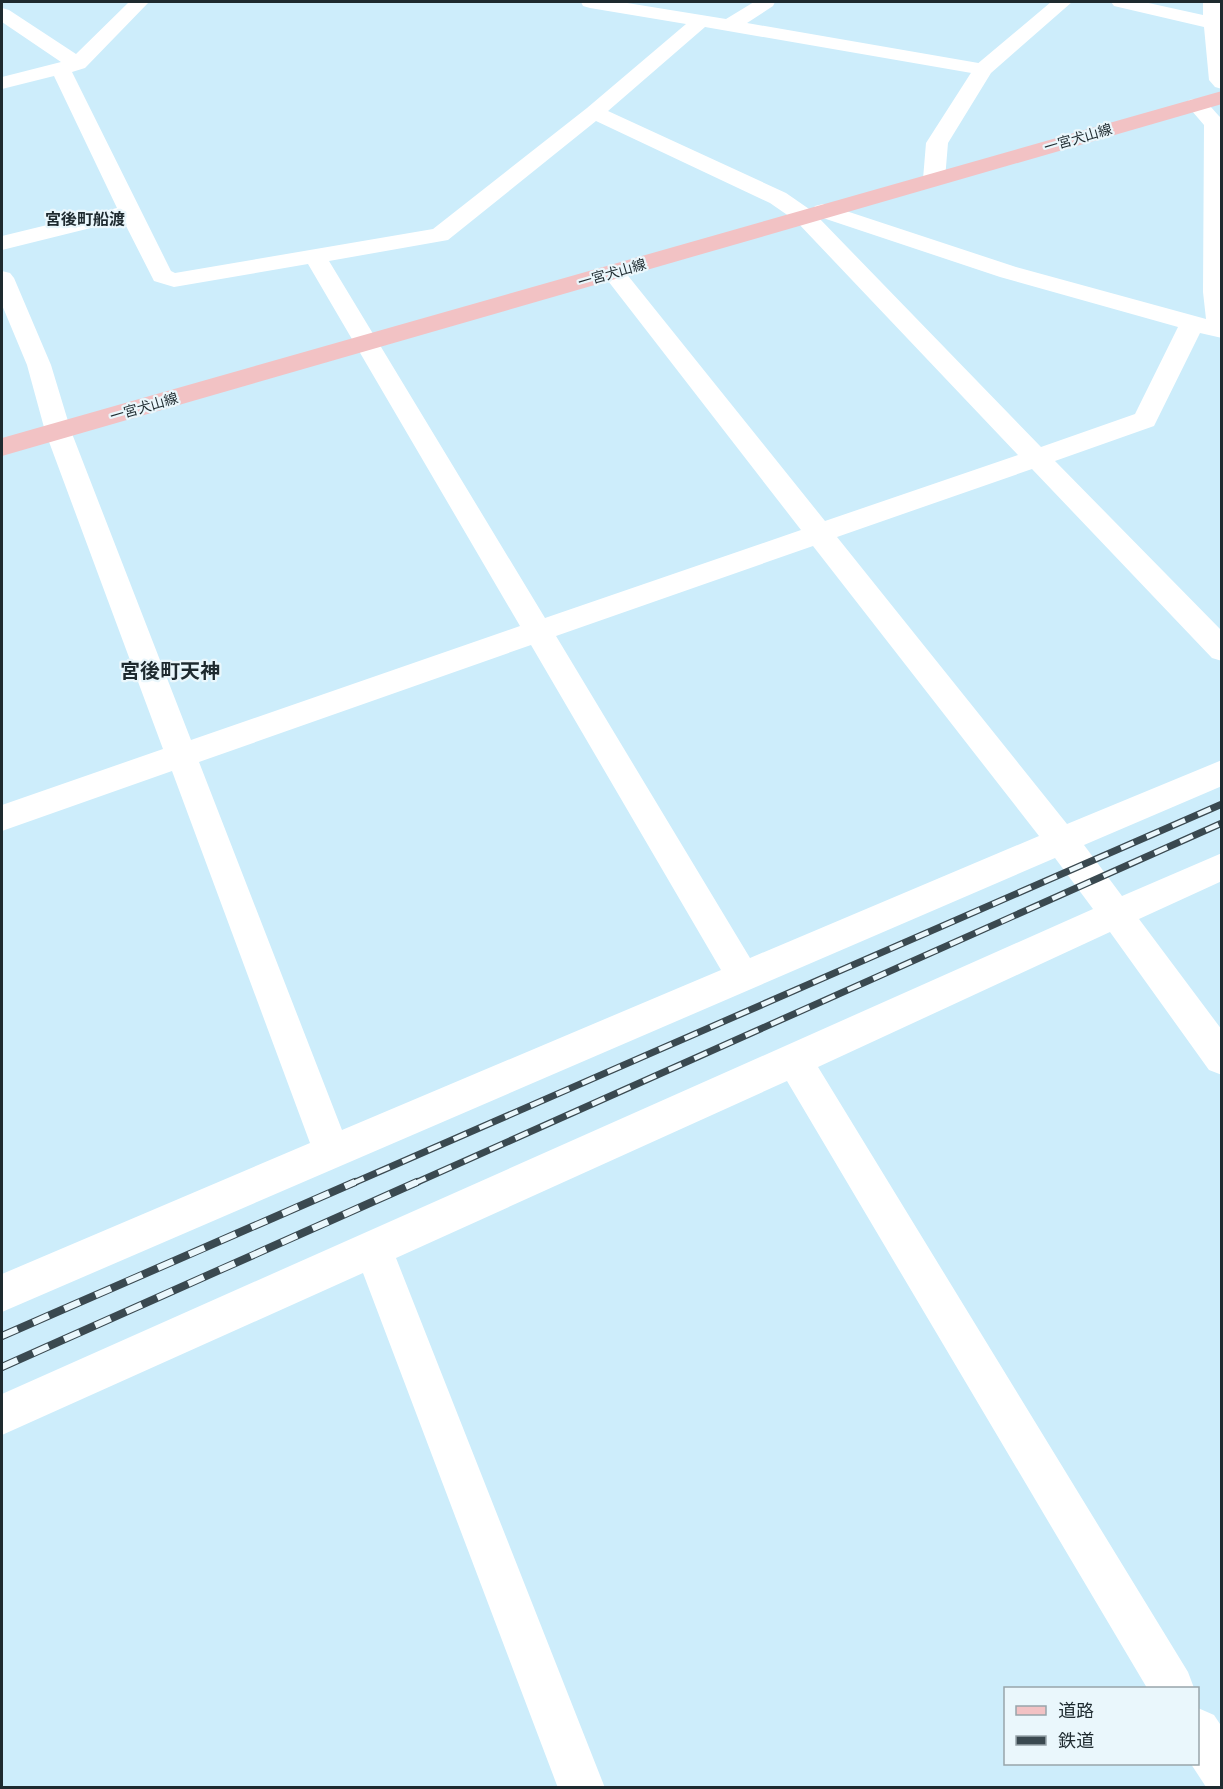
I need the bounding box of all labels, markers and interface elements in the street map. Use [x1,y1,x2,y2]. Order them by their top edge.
street label: 一宮犬山線 [1042,120,1114,156]
district label: 宮後町船渡 [45,208,125,230]
street label: 一宮犬山線 [576,255,648,291]
street label: 一宮犬山線 [108,389,180,425]
district label: 宮後町天神 [120,657,220,684]
legend [1004,1687,1199,1765]
text: 道路 [1058,1698,1094,1723]
text: 鉄道 [1058,1728,1094,1753]

